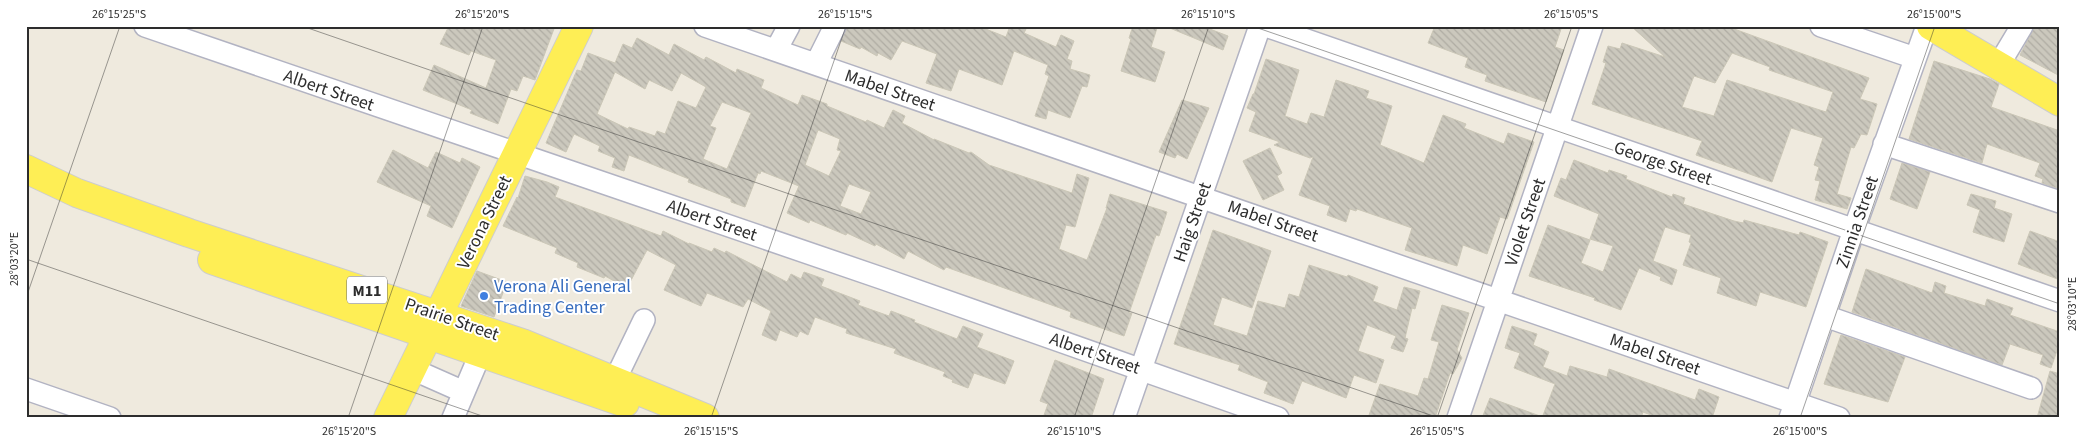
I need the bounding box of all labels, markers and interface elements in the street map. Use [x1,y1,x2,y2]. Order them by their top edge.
text: 26°15'25"S [92,6,146,23]
text: 26°15'20"S [455,6,509,23]
text: 26°15'15"S [818,6,872,23]
text: 26°15'10"S [1181,6,1235,23]
text: 26°15'05"S [1544,6,1598,23]
text: 26°15'00"S [1907,6,1961,23]
street label: Albert Street [280,63,377,118]
street label: Mabel Street [841,63,939,118]
street label: George Street [1610,135,1715,192]
street label: Verona Street [451,171,518,273]
street label: Zinnia Street [1830,173,1885,272]
street label: Violet Street [1499,175,1552,270]
street label: Haig Street [1167,179,1218,265]
street label: Albert Street [663,193,760,248]
street label: Mabel Street [1224,194,1322,249]
text: 28°03'20"E [6,232,23,286]
place label: Verona Ali General Trading Center [494,274,631,320]
road number: M11 [347,276,387,304]
text: 28°03'10"E [2064,277,2081,331]
marker: Verona Ali General Trading Center [478,290,490,302]
street label: Prairie Street [402,292,502,347]
street label: Albert Street [1046,326,1143,381]
street label: Mabel Street [1606,327,1704,382]
text: 26°15'20"S [322,423,376,440]
text: 26°15'15"S [684,423,738,440]
text: 26°15'10"S [1047,423,1101,440]
text: 26°15'05"S [1410,423,1464,440]
text: 26°15'00"S [1773,423,1827,440]

